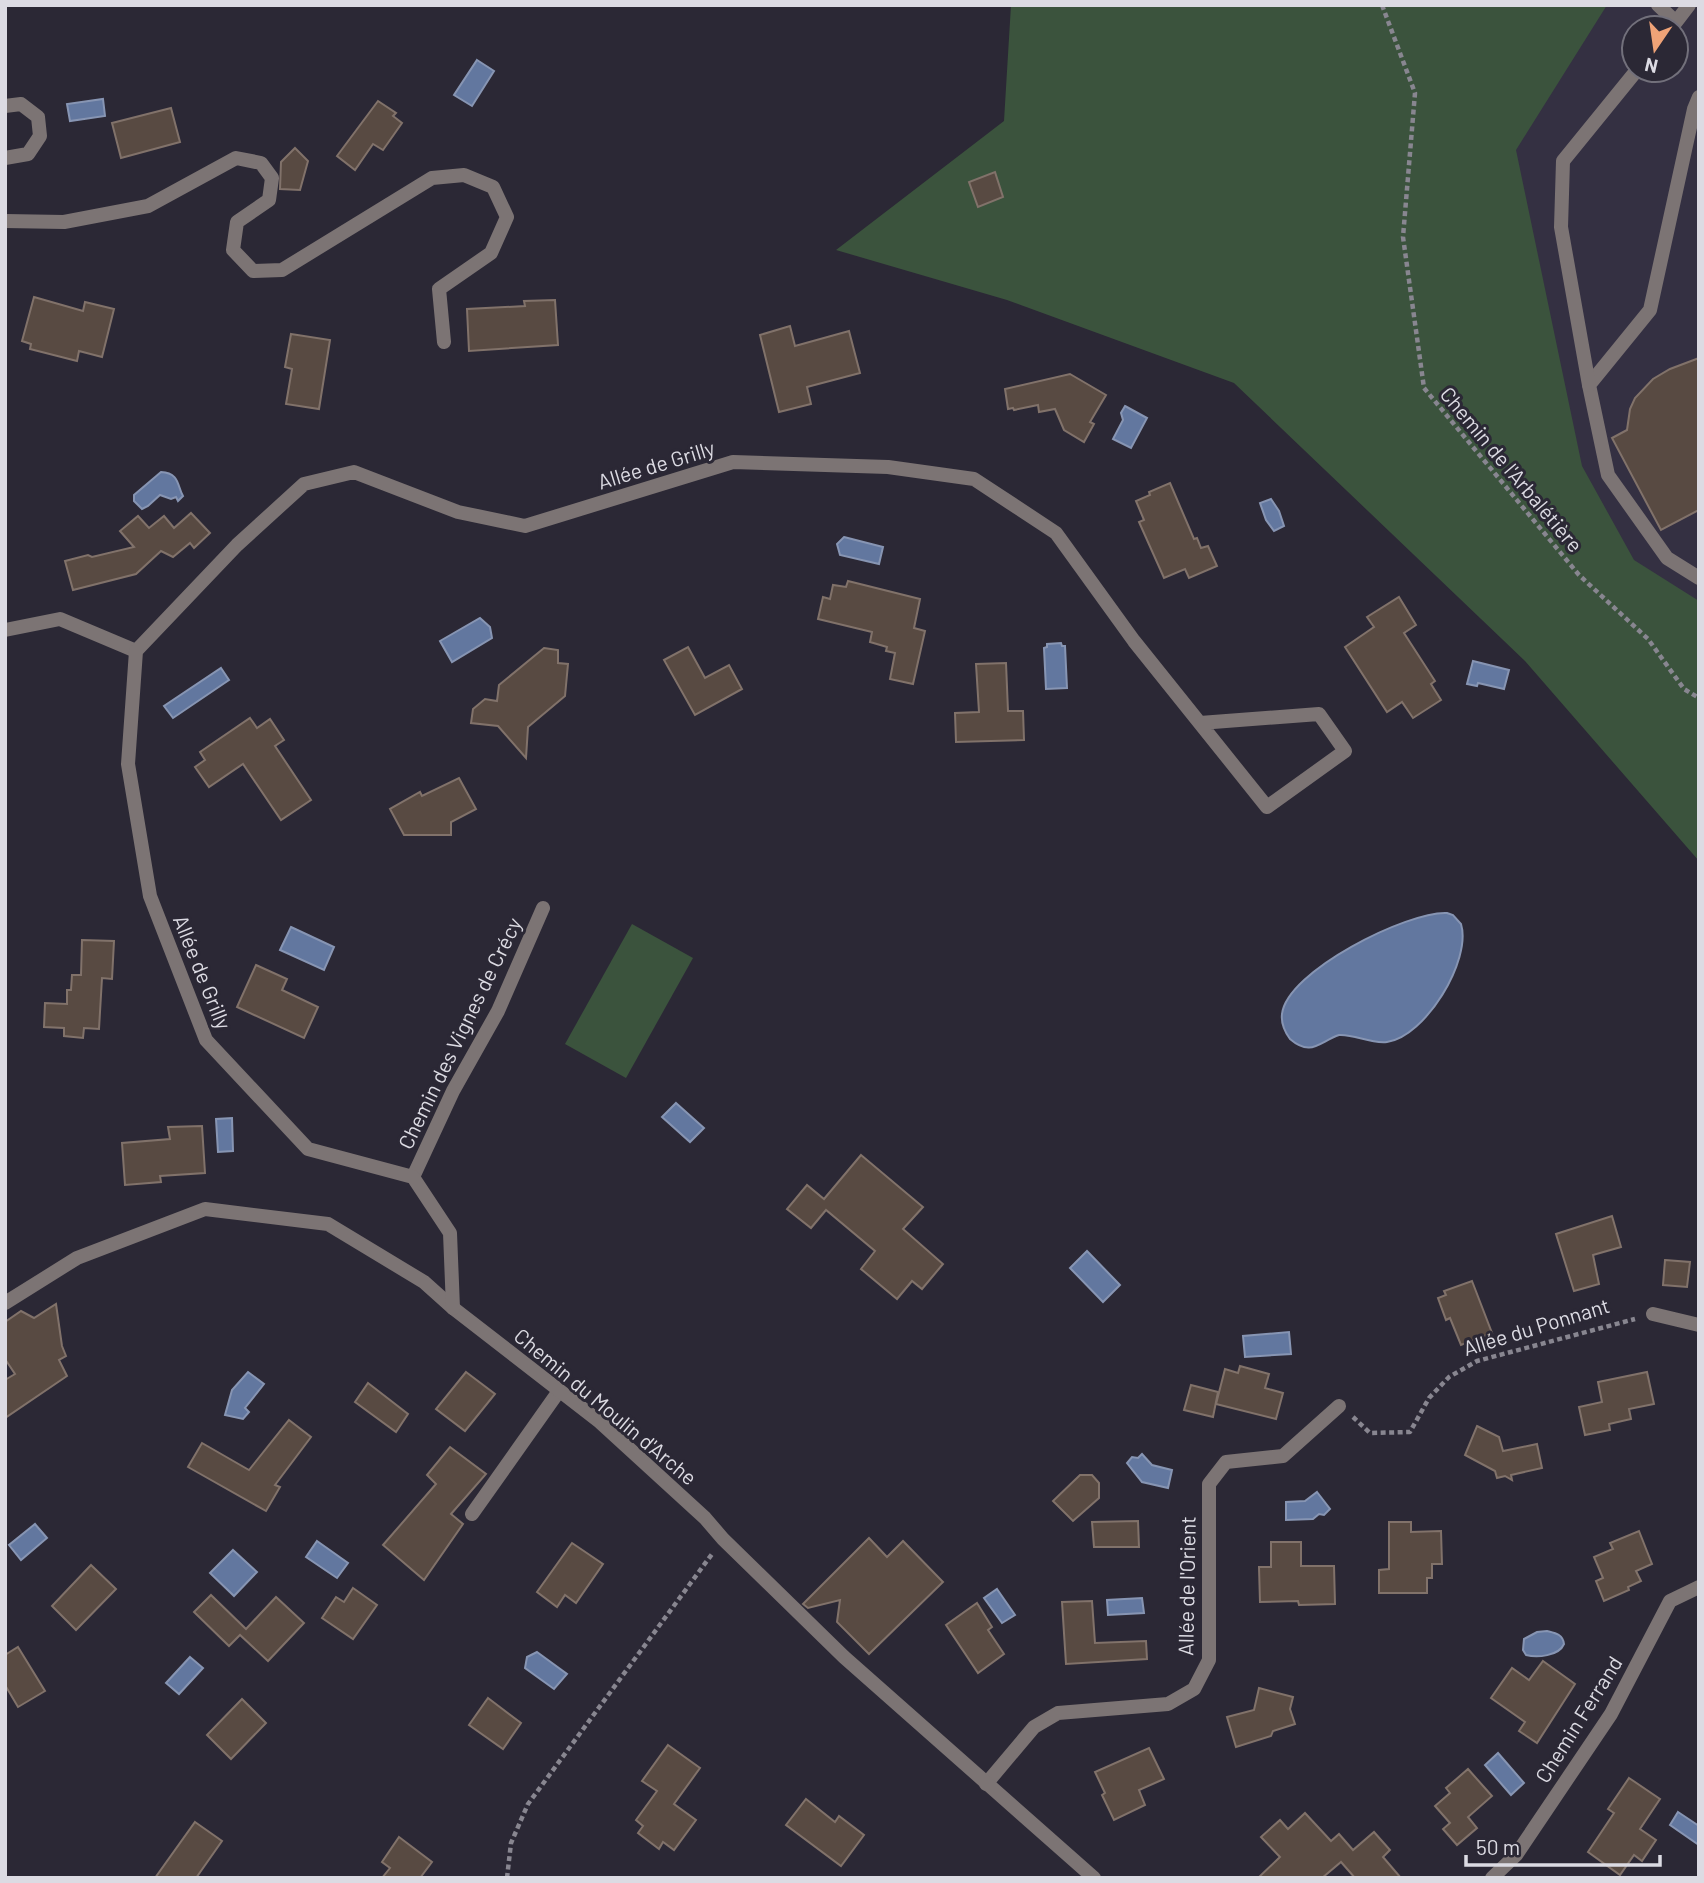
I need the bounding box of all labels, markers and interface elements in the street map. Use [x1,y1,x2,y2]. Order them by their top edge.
north arrow [1620,14,1690,84]
text: N [1642,53,1660,79]
street label: Chemin de l'Arbalétière [1436,381,1588,557]
street label: Allée de Grilly [594,434,718,494]
street label: Allée de Grilly [169,911,237,1033]
street label: Chemin des Vignes de Crécy [392,913,526,1153]
street label: Allée du Ponnant [1460,1292,1612,1360]
street label: Chemin du Moulin d'Arche [510,1322,702,1490]
street label: Allée de l'Orient [1172,1516,1200,1656]
street label: Chemin Ferrand [1529,1651,1627,1787]
scale bar [1466,1824,1660,1868]
text: 50 m [1476,1834,1520,1859]

